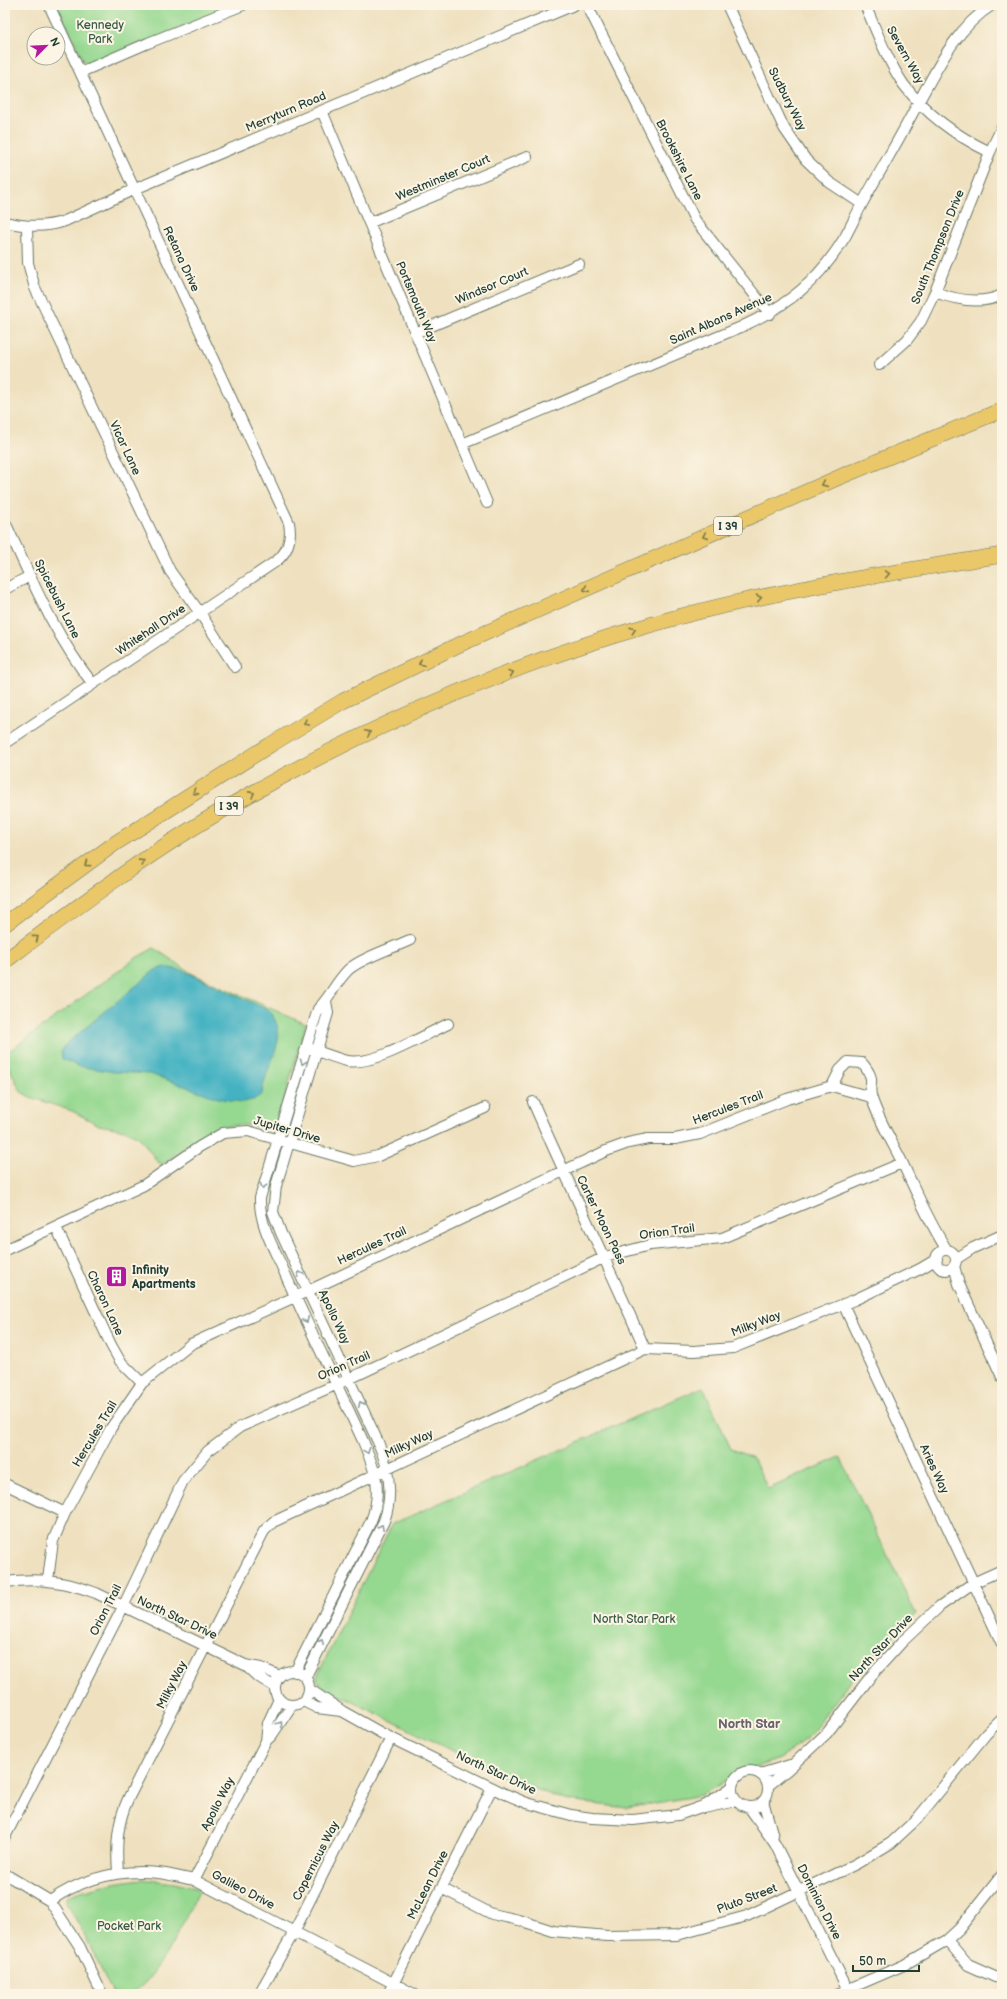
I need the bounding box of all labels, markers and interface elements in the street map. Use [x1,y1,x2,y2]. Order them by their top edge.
park label: Kennedy Park [76,18,124,47]
street label: Severn Way [883,24,927,87]
north arrow [26,26,66,66]
text: N [47,36,62,49]
street label: Sudbury Way [765,65,810,134]
street label: Merryturn Road [244,88,329,136]
street label: Brookshire Lane [652,117,706,203]
street label: Westminster Court [394,151,492,205]
street label: South Thompson Drive [908,188,968,306]
street label: Retana Drive [159,224,203,294]
street label: Portsmouth Way [392,259,440,345]
street label: Windsor Court [454,264,531,308]
street label: Saint Albans Avenue [668,290,774,348]
street label: Vicar Lane [106,418,144,478]
one-way arrow [820,479,828,487]
road number: I 39 [714,517,742,535]
one-way arrow [701,531,709,539]
street label: Spicebush Lane [31,557,83,641]
one-way arrow [884,570,890,579]
one-way arrow [582,584,589,592]
one-way arrow [756,594,763,602]
street label: Whitehall Drive [113,601,189,659]
one-way arrow [630,626,637,635]
one-way arrow [418,658,425,666]
one-way arrow [507,669,514,677]
one-way arrow [303,719,310,726]
one-way arrow [363,731,371,738]
one-way arrow [192,787,199,794]
one-way arrow [248,791,256,798]
road number: I 39 [215,797,243,815]
one-way arrow [84,859,91,866]
one-way arrow [138,859,145,867]
one-way arrow [32,935,39,942]
one-way arrow [299,1059,307,1066]
street label: Hercules Trail [691,1088,765,1128]
street label: Jupiter Drive [252,1113,322,1147]
street label: Carter Moon Pass [573,1173,629,1267]
one-way arrow [259,1182,268,1189]
street label: Orion Trail [638,1221,696,1243]
street label: Hercules Trail [335,1223,409,1269]
place label: Infinity Apartments [131,1263,196,1292]
building icon: Infinity Apartments [103,1264,129,1290]
street label: Charon Lane [83,1268,127,1338]
one-way arrow [297,1270,305,1278]
street label: Apollo Way [315,1287,353,1347]
street label: Milky Way [729,1308,783,1340]
one-way arrow [301,1316,309,1324]
street label: Orion Trail [315,1348,373,1384]
street label: Hercules Trail [69,1398,121,1470]
one-way arrow [358,1401,366,1408]
street label: Milky Way [382,1426,436,1462]
street label: Aries Way [916,1442,952,1497]
one-way arrow [363,1447,371,1454]
one-way arrow [376,1524,384,1531]
street label: Orion Trail [87,1582,125,1638]
street label: North Star Drive [134,1593,220,1643]
street label: North Star Drive [846,1611,916,1685]
park label: North Star Park [593,1612,675,1627]
one-way arrow [316,1639,324,1647]
street label: Milky Way [154,1658,191,1712]
district label: North Star [718,1716,781,1732]
one-way arrow [275,1721,282,1728]
street label: North Star Drive [453,1748,539,1798]
street label: Apollo Way [198,1774,238,1833]
street label: Copernicus Way [289,1818,343,1903]
street label: McLean Drive [404,1848,452,1922]
street label: Dominion Drive [794,1862,844,1942]
street label: Galileo Drive [209,1867,277,1913]
street label: Pluto Street [715,1881,779,1917]
park label: Pocket Park [97,1919,161,1934]
scale bar [853,1947,919,1973]
text: 50 m [859,1954,886,1969]

